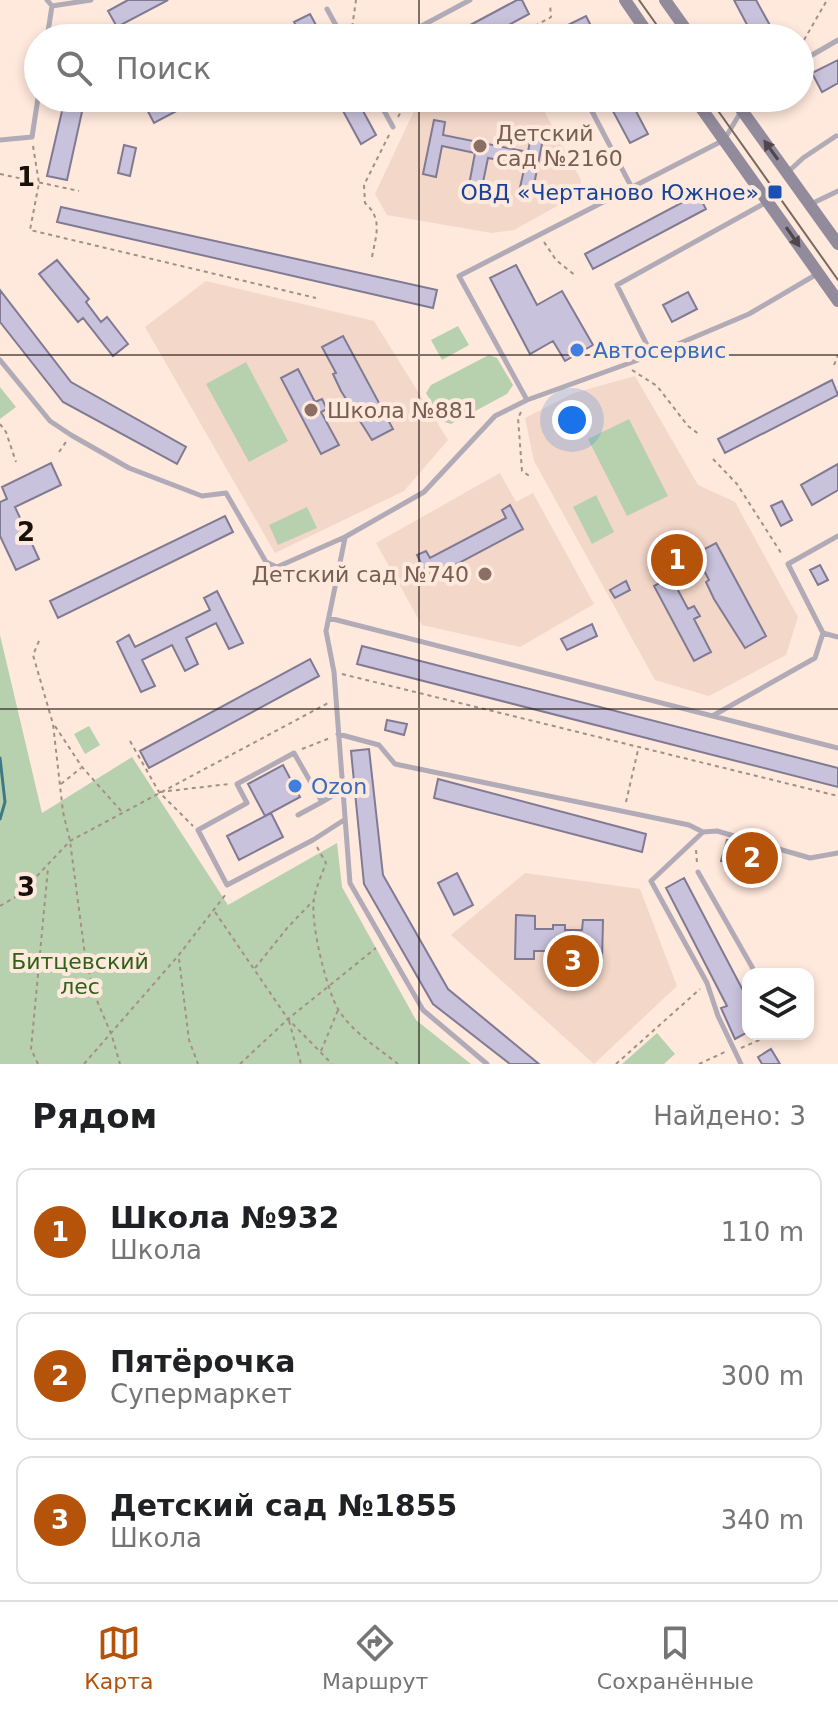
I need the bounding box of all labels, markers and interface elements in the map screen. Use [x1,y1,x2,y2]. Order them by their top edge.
search box [24,24,814,112]
icon: search [52,46,96,90]
text: Поиск [116,51,211,86]
place label: Детский сад №2160 [496,121,623,171]
marker: Детский сад №2160 [471,137,489,155]
one-way arrow [763,139,779,160]
text: 1 [17,162,35,192]
place label: ОВД «Чертаново Южное» [460,180,759,205]
marker: ОВД «Чертаново Южное» [766,183,784,201]
one-way arrow [785,227,800,248]
place label: Автосервис [593,338,726,363]
marker: Автосервис [568,341,586,359]
place label: Школа №881 [327,398,477,423]
your location [552,400,592,440]
marker: Школа №881 [302,401,320,419]
text: 2 [17,517,35,547]
pin: 1 [651,530,703,590]
place label: Детский сад №740 [252,562,469,587]
marker: Детский сад №740 [476,565,494,583]
place label: Ozon [311,774,367,799]
marker: Ozon [286,777,304,795]
pin: 2 [726,828,778,888]
text: 3 [17,872,35,902]
pin: 3 [547,931,599,991]
park label: Битцевский лес [11,949,149,999]
map controls [742,968,814,1040]
button: layers [742,968,814,1040]
text: Рядом [32,1096,157,1136]
text: Найдено: 3 [653,1101,806,1131]
text: Школа №932 [110,1200,339,1235]
text: 1 [51,1217,69,1247]
text: 110 m [721,1217,804,1247]
text: Школа [110,1235,202,1265]
text: Пятёрочка [110,1344,295,1379]
text: 2 [51,1361,69,1391]
text: 300 m [721,1361,804,1391]
text: Супермаркет [110,1379,292,1409]
text: Детский сад №1855 [110,1488,457,1523]
text: 3 [51,1505,69,1535]
text: 340 m [721,1505,804,1535]
text: Школа [110,1523,202,1553]
tab: Карта [84,1621,154,1694]
tab: Маршрут [322,1621,428,1694]
tab: Сохранённые [597,1621,754,1694]

